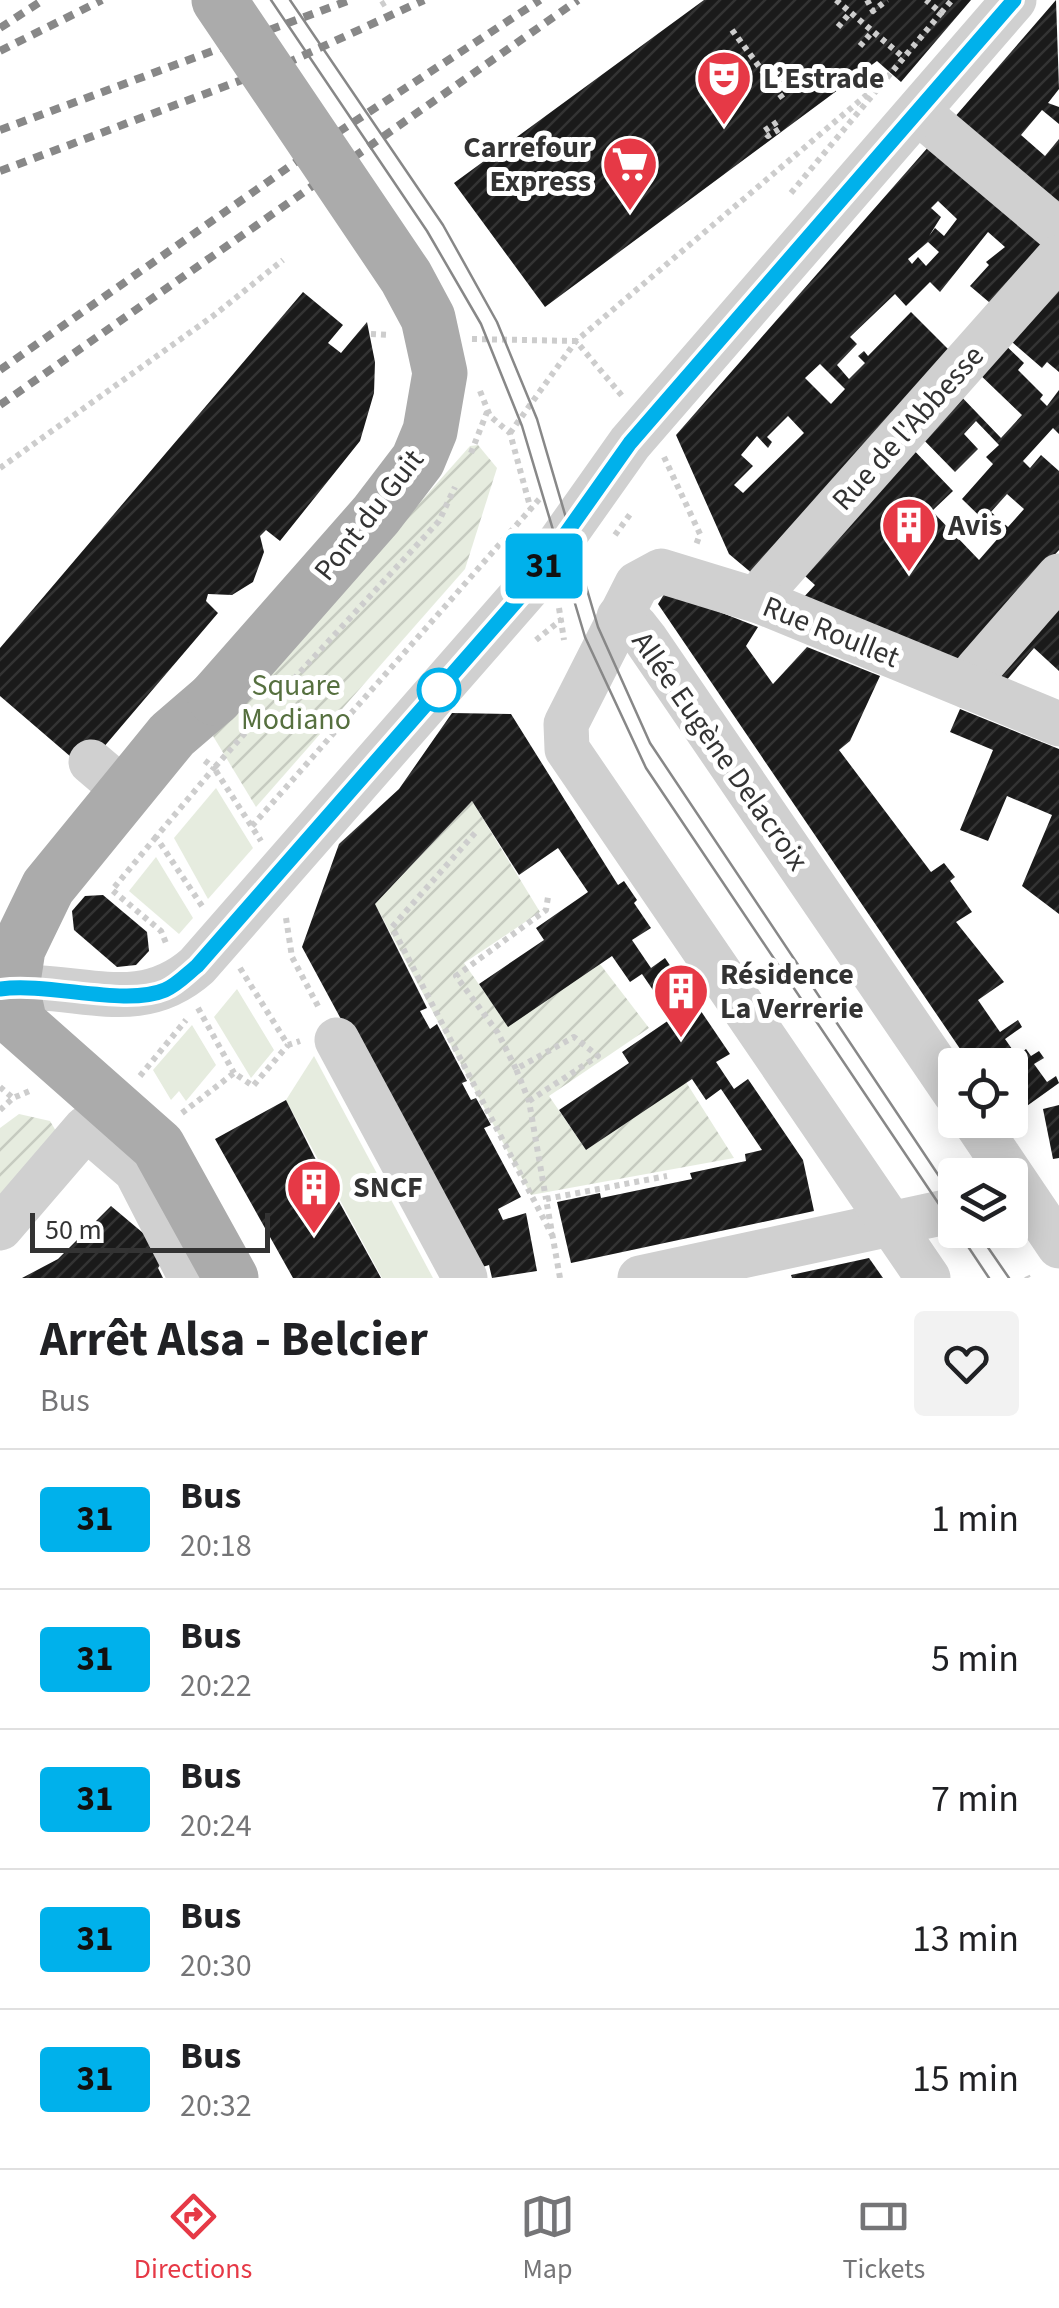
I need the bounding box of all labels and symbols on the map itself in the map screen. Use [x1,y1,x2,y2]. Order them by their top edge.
theatre icon: L’Estrade [694,48,754,127]
place label: L’Estrade [763,57,885,100]
place label: Carrefour Express [463,126,591,203]
supermarket icon: Carrefour Express [600,134,660,213]
street label: Rue de l'Abbesse [822,336,994,520]
street label: Pont du Guit [304,440,434,590]
building icon: Avis [879,495,939,574]
place label: Avis [947,504,1002,547]
line badge: 31 [499,534,589,598]
street label: Rue Roullet [756,585,906,679]
street label: Allée Eugène Delacroix [621,623,819,879]
park label: Square Modiano [241,664,351,741]
unlabelled marker [418,669,460,711]
place label: Résidence La Verrerie [720,953,864,1030]
building icon: Résidence La Verrerie [651,961,711,1040]
building icon: SNCF [284,1157,344,1236]
place label: SNCF [353,1166,423,1209]
scale bar [30,1208,270,1252]

